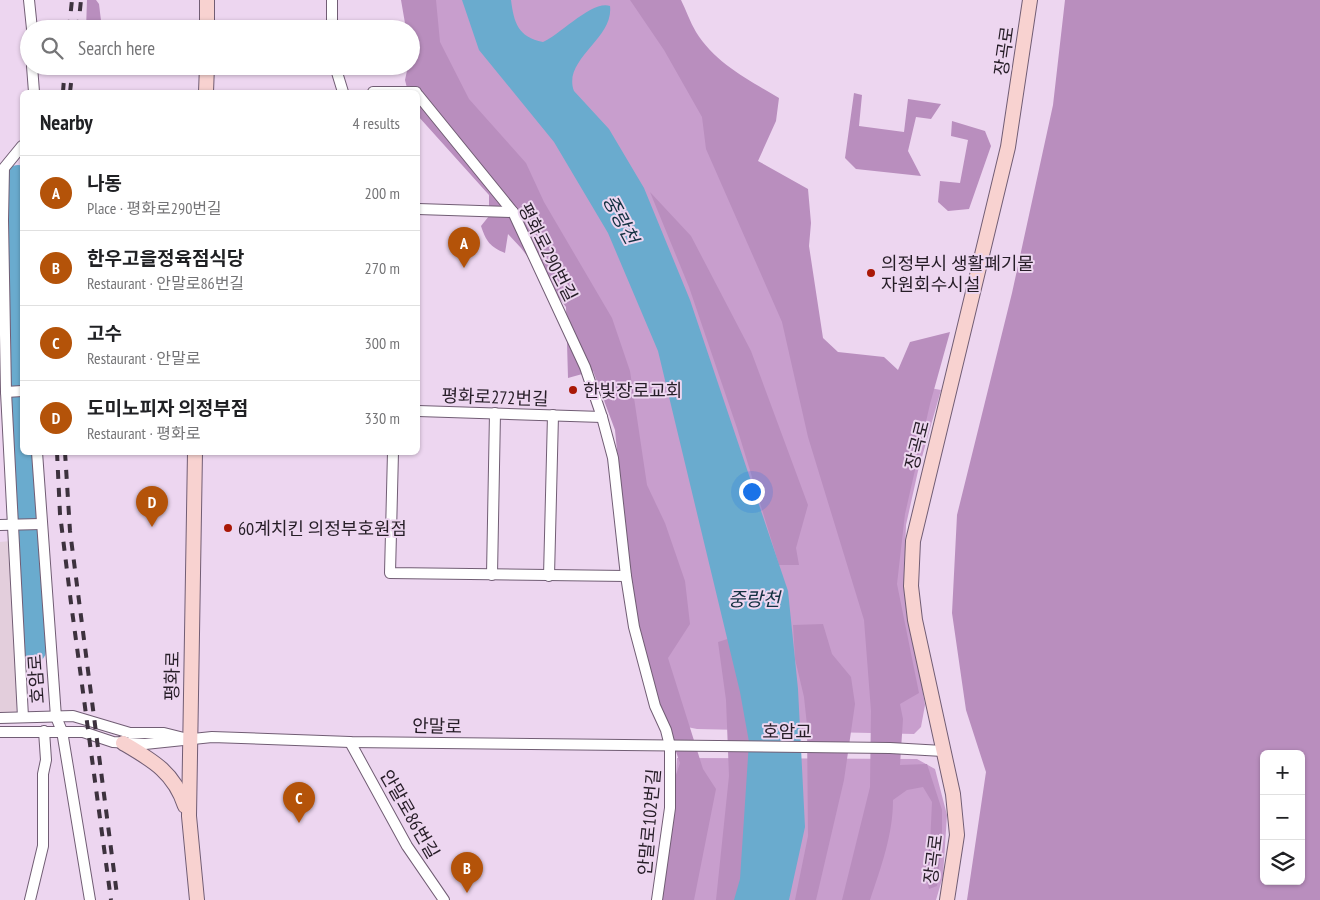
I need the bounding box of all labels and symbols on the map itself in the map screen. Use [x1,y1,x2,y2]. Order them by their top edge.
street label: 장곡로 [989,25,1019,77]
water label: 중랑천 [598,190,645,249]
street label: 평화로290번길 [513,199,583,305]
pin: A [448,227,480,268]
place label: 의정부시 생활폐기물 자원회수시설 [881,252,1034,296]
marker: 의정부시 생활폐기물 자원회수시설 [865,267,877,279]
place label: 한빛장로교회 [583,379,682,402]
street label: 평화로272번길 [441,384,549,410]
marker: 한빛장로교회 [567,384,579,396]
street label: 장곡로 [900,418,934,472]
your location [739,479,765,505]
pin: D [136,486,168,527]
place label: 60계치킨 의정부호원점 [238,517,407,540]
marker: 60계치킨 의정부호원점 [222,522,234,534]
water label: 중랑천 [728,587,782,611]
street label: 평화로 [160,651,184,701]
street label: 호암로 [23,653,49,705]
street label: 안말로 [412,714,462,738]
street label: 호암교 [762,720,812,743]
street label: 안말로86번길 [375,765,445,863]
street label: 안말로102번길 [633,768,665,876]
pin: C [283,782,315,823]
street label: 장곡로 [919,833,947,885]
pin: B [451,852,483,893]

